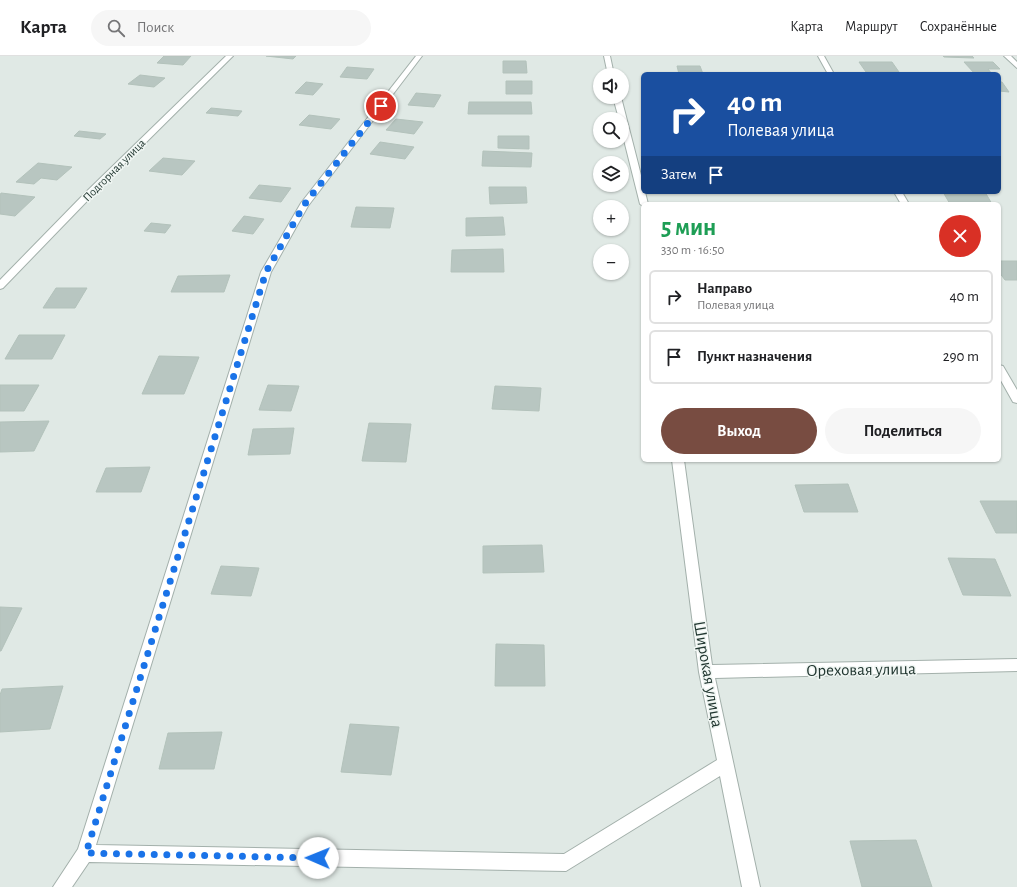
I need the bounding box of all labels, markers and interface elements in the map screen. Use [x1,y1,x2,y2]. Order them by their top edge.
search box [91,10,371,46]
icon: search [105,17,127,39]
text: Карта [20,18,67,37]
text: Поиск [137,20,174,35]
text: Карта [790,20,823,34]
text: Маршрут [845,20,898,34]
text: Сохранённые [920,20,997,34]
map controls [593,68,629,280]
button: sound [593,68,629,104]
icon: right [661,88,713,140]
pin [364,89,398,123]
text: 40 m [727,89,783,117]
icon: arrive [370,95,392,117]
button: search [593,112,629,148]
text: Полевая улица [727,122,834,140]
street label: Подгорная улица [80,136,149,204]
button: layers [593,156,629,192]
icon: arrive [705,164,727,186]
text: Затем [661,167,697,182]
button: + [593,200,629,236]
button: close [939,215,981,257]
text: 5 мин [661,216,716,240]
button: − [593,244,629,280]
text: 330 m · 16:50 [661,244,724,257]
text: Направо [697,281,752,296]
icon: right [663,286,685,308]
text: 40 m [949,289,979,304]
text: Полевая улица [697,299,775,312]
icon: arrive [663,346,685,368]
text: Пункт назначения [697,349,812,364]
text: 290 m [943,349,979,364]
button: Выход [661,408,817,454]
button: Поделиться [825,408,981,454]
street label: Широкая улица [690,620,726,729]
street label: Ореховая улица [806,660,916,680]
position arrow [297,837,339,879]

